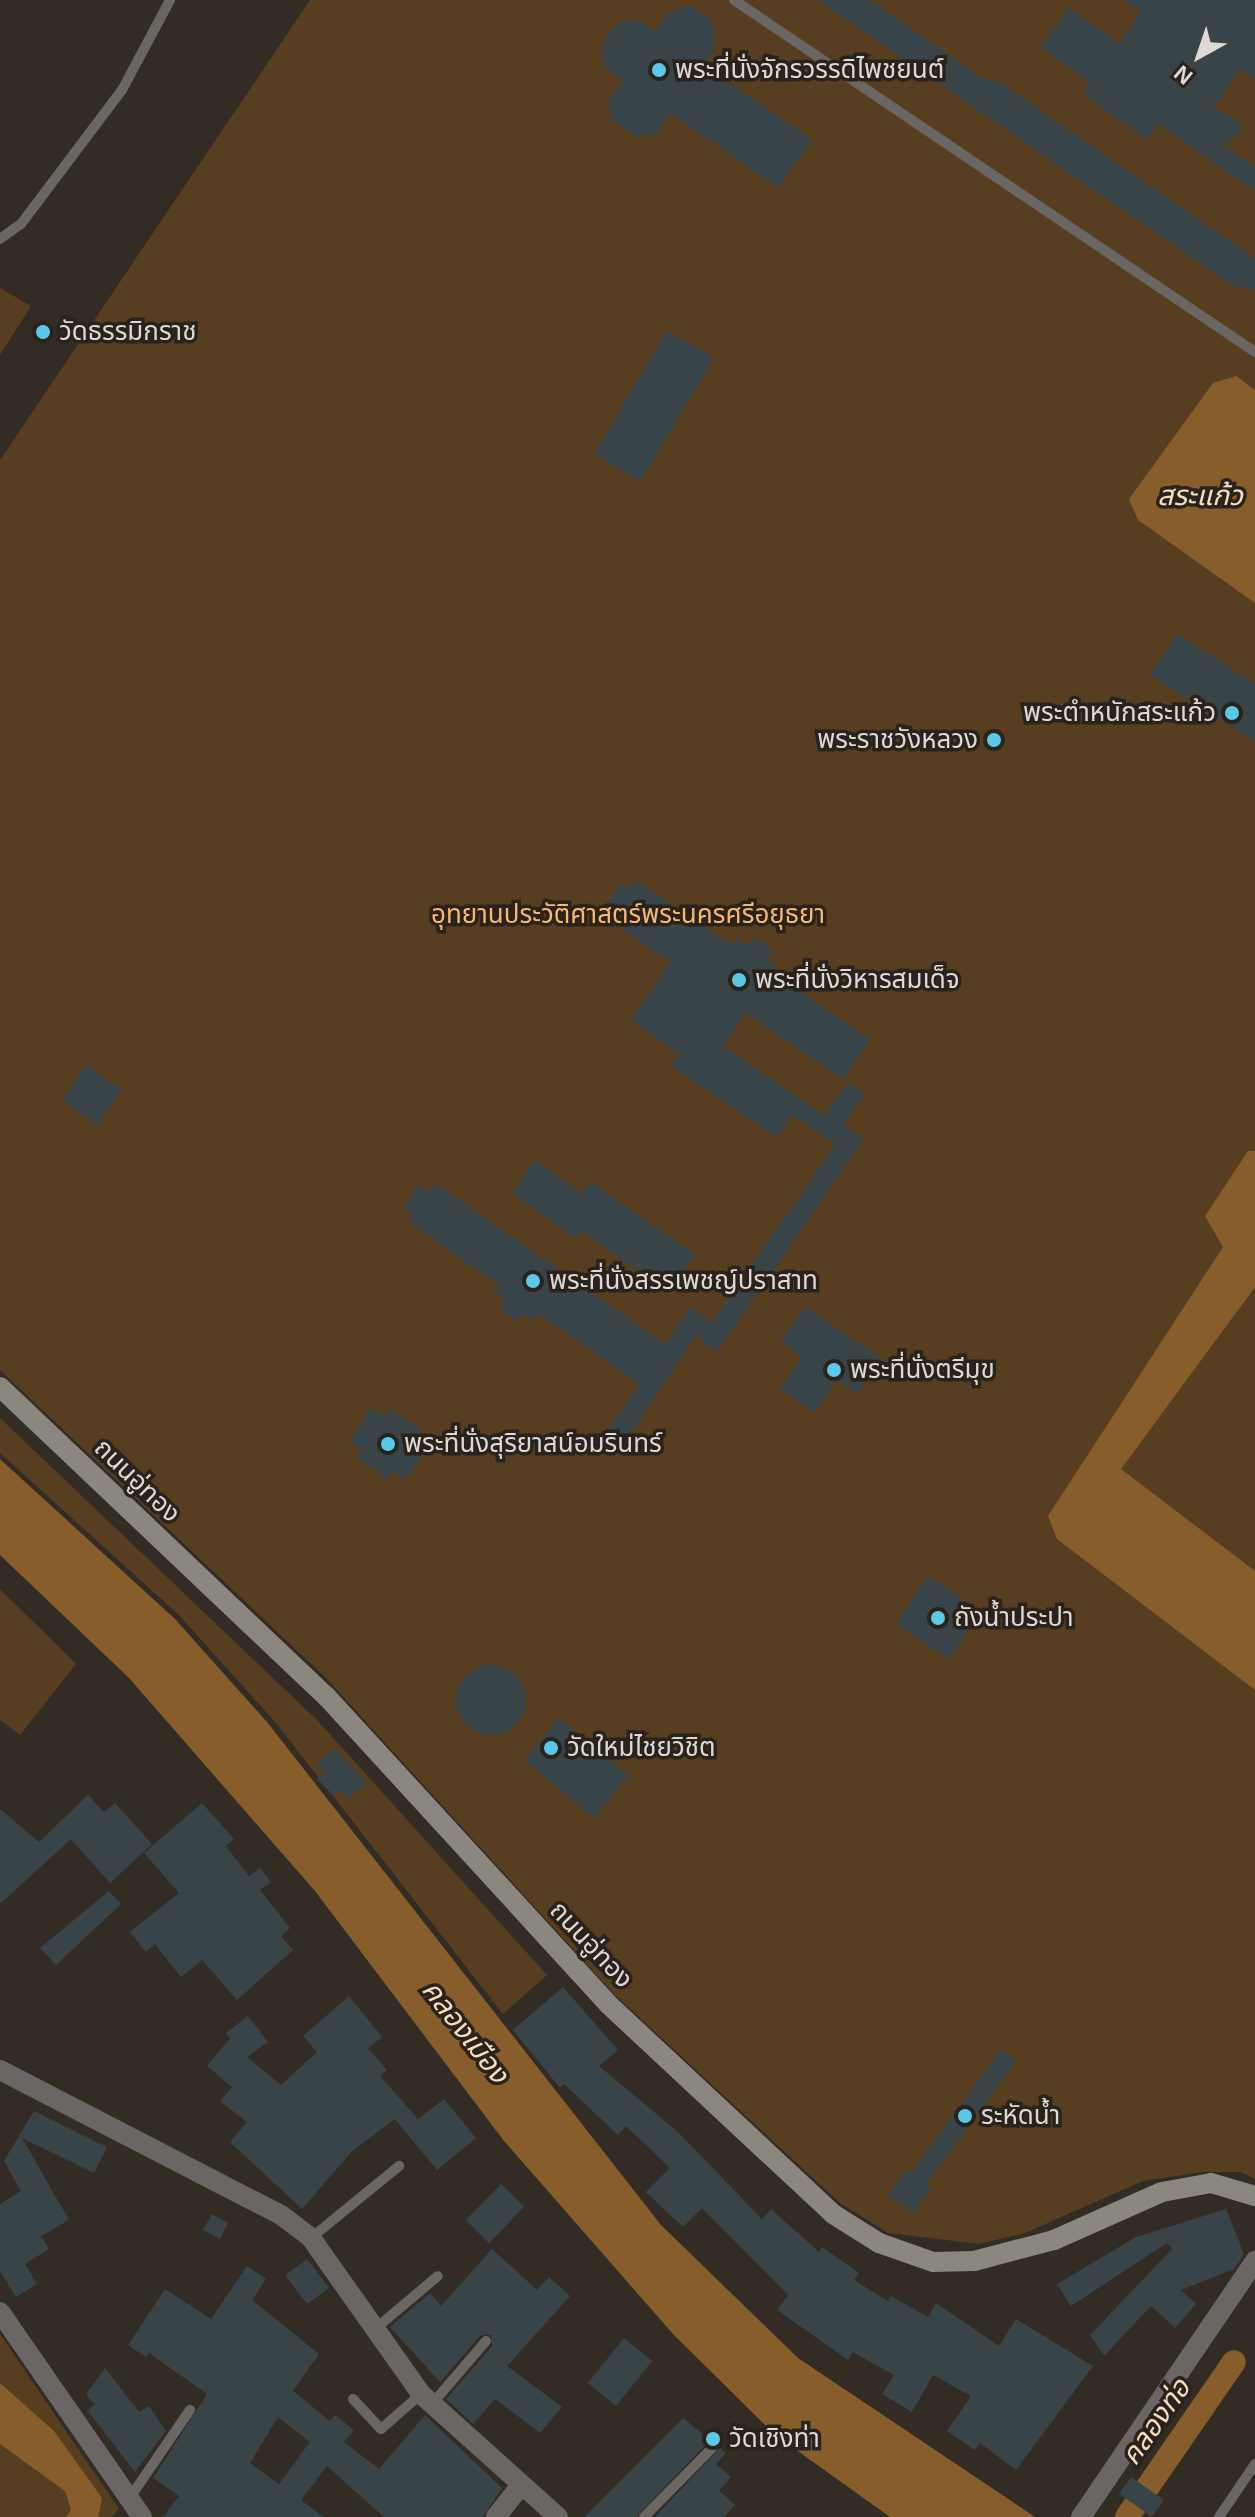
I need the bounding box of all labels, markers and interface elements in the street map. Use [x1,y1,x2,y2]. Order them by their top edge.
north arrow [1159,16,1239,96]
place label: พระที่นั่งจักรวรรดิไพชยนต์ [675,54,944,86]
text: N [1169,60,1197,89]
marker: พระที่นั่งจักรวรรดิไพชยนต์ [650,61,668,79]
place label: วัดธรรมิกราช [59,316,196,348]
marker: วัดธรรมิกราช [34,323,52,341]
water label: สระแก้ว [1157,479,1243,513]
place label: พระตำหนักสระแก้ว [1023,697,1216,729]
marker: พระตำหนักสระแก้ว [1223,704,1241,722]
place label: พระราชวังหลวง [817,724,978,756]
marker: พระราชวังหลวง [985,731,1003,749]
park label: อุทยานประวัติศาสตร์พระนครศรีอยุธยา [431,899,825,931]
place label: พระที่นั่งวิหารสมเด็จ [755,964,960,996]
marker: พระที่นั่งวิหารสมเด็จ [730,971,748,989]
place label: พระที่นั่งสรรเพชญ์ปราสาท [549,1265,818,1297]
marker: พระที่นั่งสรรเพชญ์ปราสาท [524,1272,542,1290]
place label: พระที่นั่งตรีมุข [850,1354,995,1386]
marker: พระที่นั่งตรีมุข [825,1361,843,1379]
place label: พระที่นั่งสุริยาสน์อมรินทร์ [404,1428,662,1460]
street label: ถนนอู่ทอง [88,1433,186,1529]
marker: พระที่นั่งสุริยาสน์อมรินทร์ [379,1435,397,1453]
place label: ถังน้ำประปา [954,1602,1074,1634]
marker: ถังน้ำประปา [929,1609,947,1627]
place label: วัดใหม่ไชยวิชิต [567,1732,716,1764]
marker: วัดใหม่ไชยวิชิต [542,1739,560,1757]
street label: ถนนอู่ทอง [543,1895,639,1995]
water label: คลองเมือง [415,1974,515,2090]
place label: ระหัดน้ำ [981,2100,1060,2132]
marker: ระหัดน้ำ [956,2107,974,2125]
water label: คลองท่อ [1114,2372,1198,2472]
place label: วัดเชิงท่า [729,2423,820,2455]
marker: วัดเชิงท่า [704,2430,722,2448]

